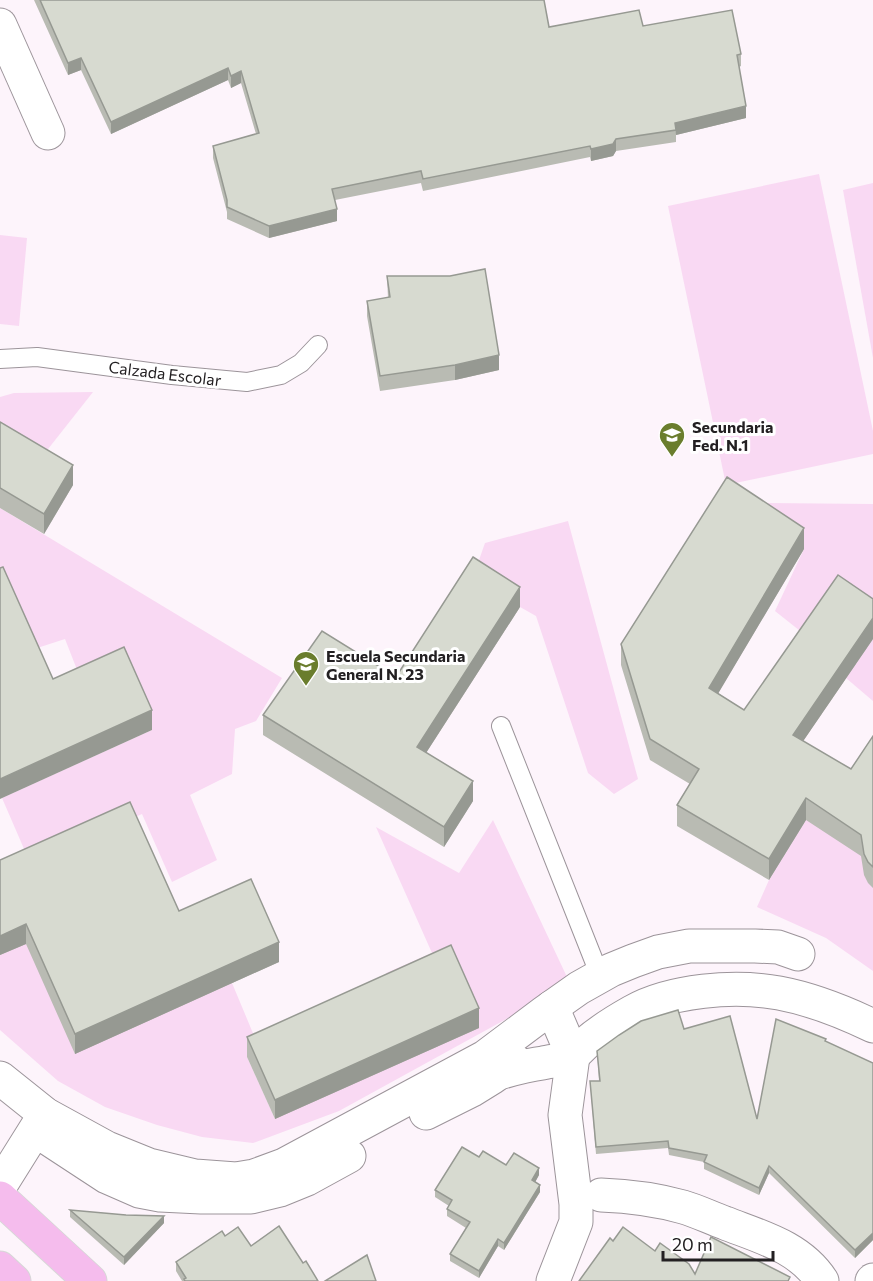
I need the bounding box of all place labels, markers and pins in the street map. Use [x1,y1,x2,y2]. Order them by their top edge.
place label: Secundaria Fed. N.1 [692,417,773,454]
school or university icon: Secundaria Fed. N.1 [657,420,687,458]
place label: Escuela Secundaria General N. 23 [326,646,466,683]
school or university icon: Escuela Secundaria General N. 23 [291,649,321,687]

